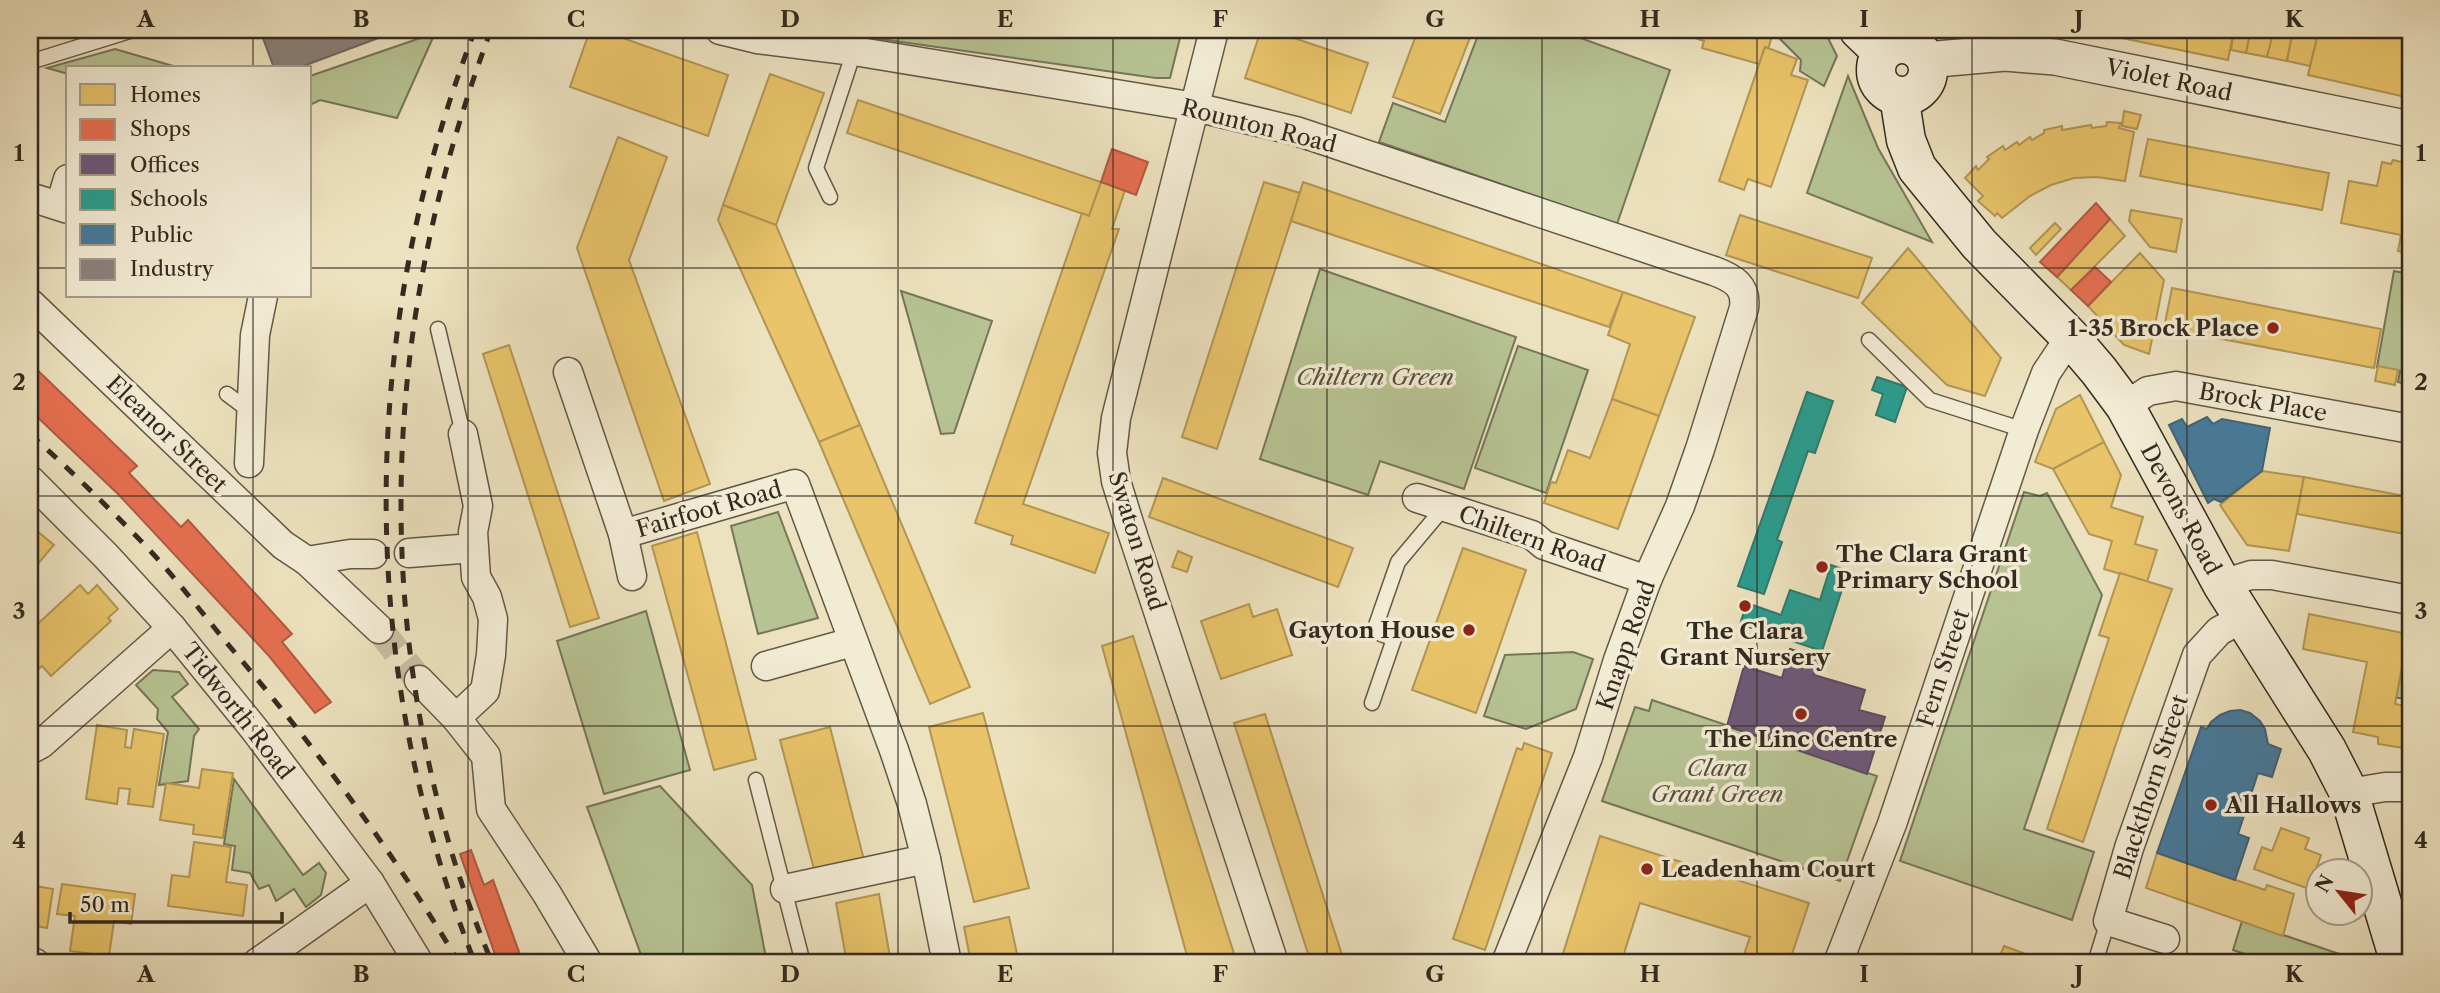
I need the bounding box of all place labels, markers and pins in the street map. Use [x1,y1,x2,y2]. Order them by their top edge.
place label: 1-35 Brock Place [2068,314,2259,342]
marker: 1-35 Brock Place [2265,320,2281,336]
place label: The Clara Grant Primary School [1836,540,2028,594]
marker: The Clara Grant Primary School [1814,559,1830,575]
marker: The Clara Grant Nursery [1737,598,1753,614]
place label: Gayton House [1288,616,1455,644]
place label: The Clara Grant Nursery [1660,617,1831,671]
marker: Gayton House [1461,622,1477,638]
marker: The Linc Centre [1793,706,1809,722]
place label: The Linc Centre [1704,725,1898,753]
place label: All Hallows [2224,791,2362,819]
marker: All Hallows [2203,797,2219,813]
place label: Leadenham Court [1661,855,1876,883]
marker: Leadenham Court [1639,861,1655,877]

